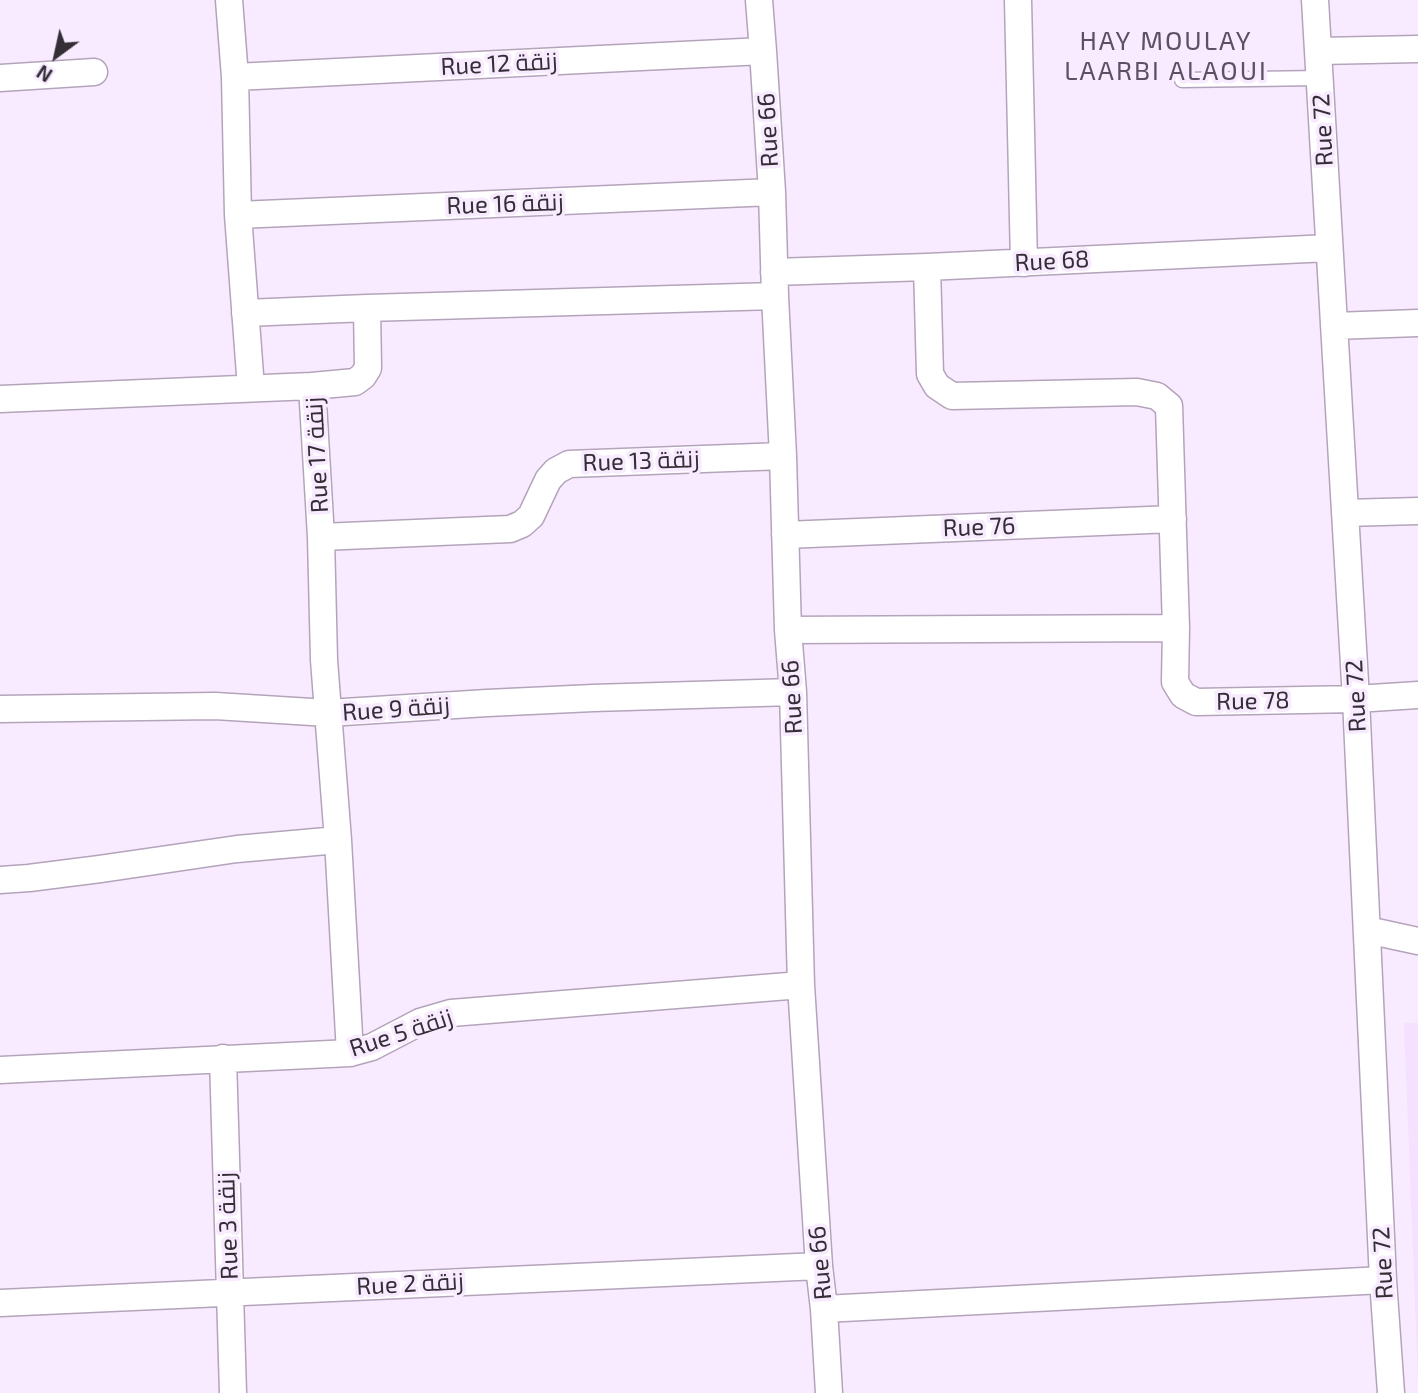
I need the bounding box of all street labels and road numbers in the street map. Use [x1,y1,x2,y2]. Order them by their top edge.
street label: Rue 12 زنقة [440,47,558,81]
street label: Rue 66 [752,92,784,168]
street label: Rue 72 [1307,93,1339,167]
street label: Rue 16 زنقة [446,188,564,220]
street label: Rue 68 [1014,245,1090,277]
street label: Rue 17 زنقة [300,396,334,514]
street label: Rue 13 زنقة [582,445,700,477]
street label: Rue 76 [942,511,1016,543]
street label: Rue 66 [776,659,808,735]
street label: Rue 72 [1340,659,1372,733]
street label: Rue 78 [1216,686,1290,716]
street label: Rue 9 زنقة [341,691,451,727]
street label: Rue 5 زنقة [346,1003,456,1063]
street label: Rue 3 زنقة [212,1172,244,1280]
street label: Rue 66 [802,1225,838,1301]
street label: Rue 72 [1367,1226,1399,1300]
street label: Rue 2 زنقة [356,1267,464,1301]

